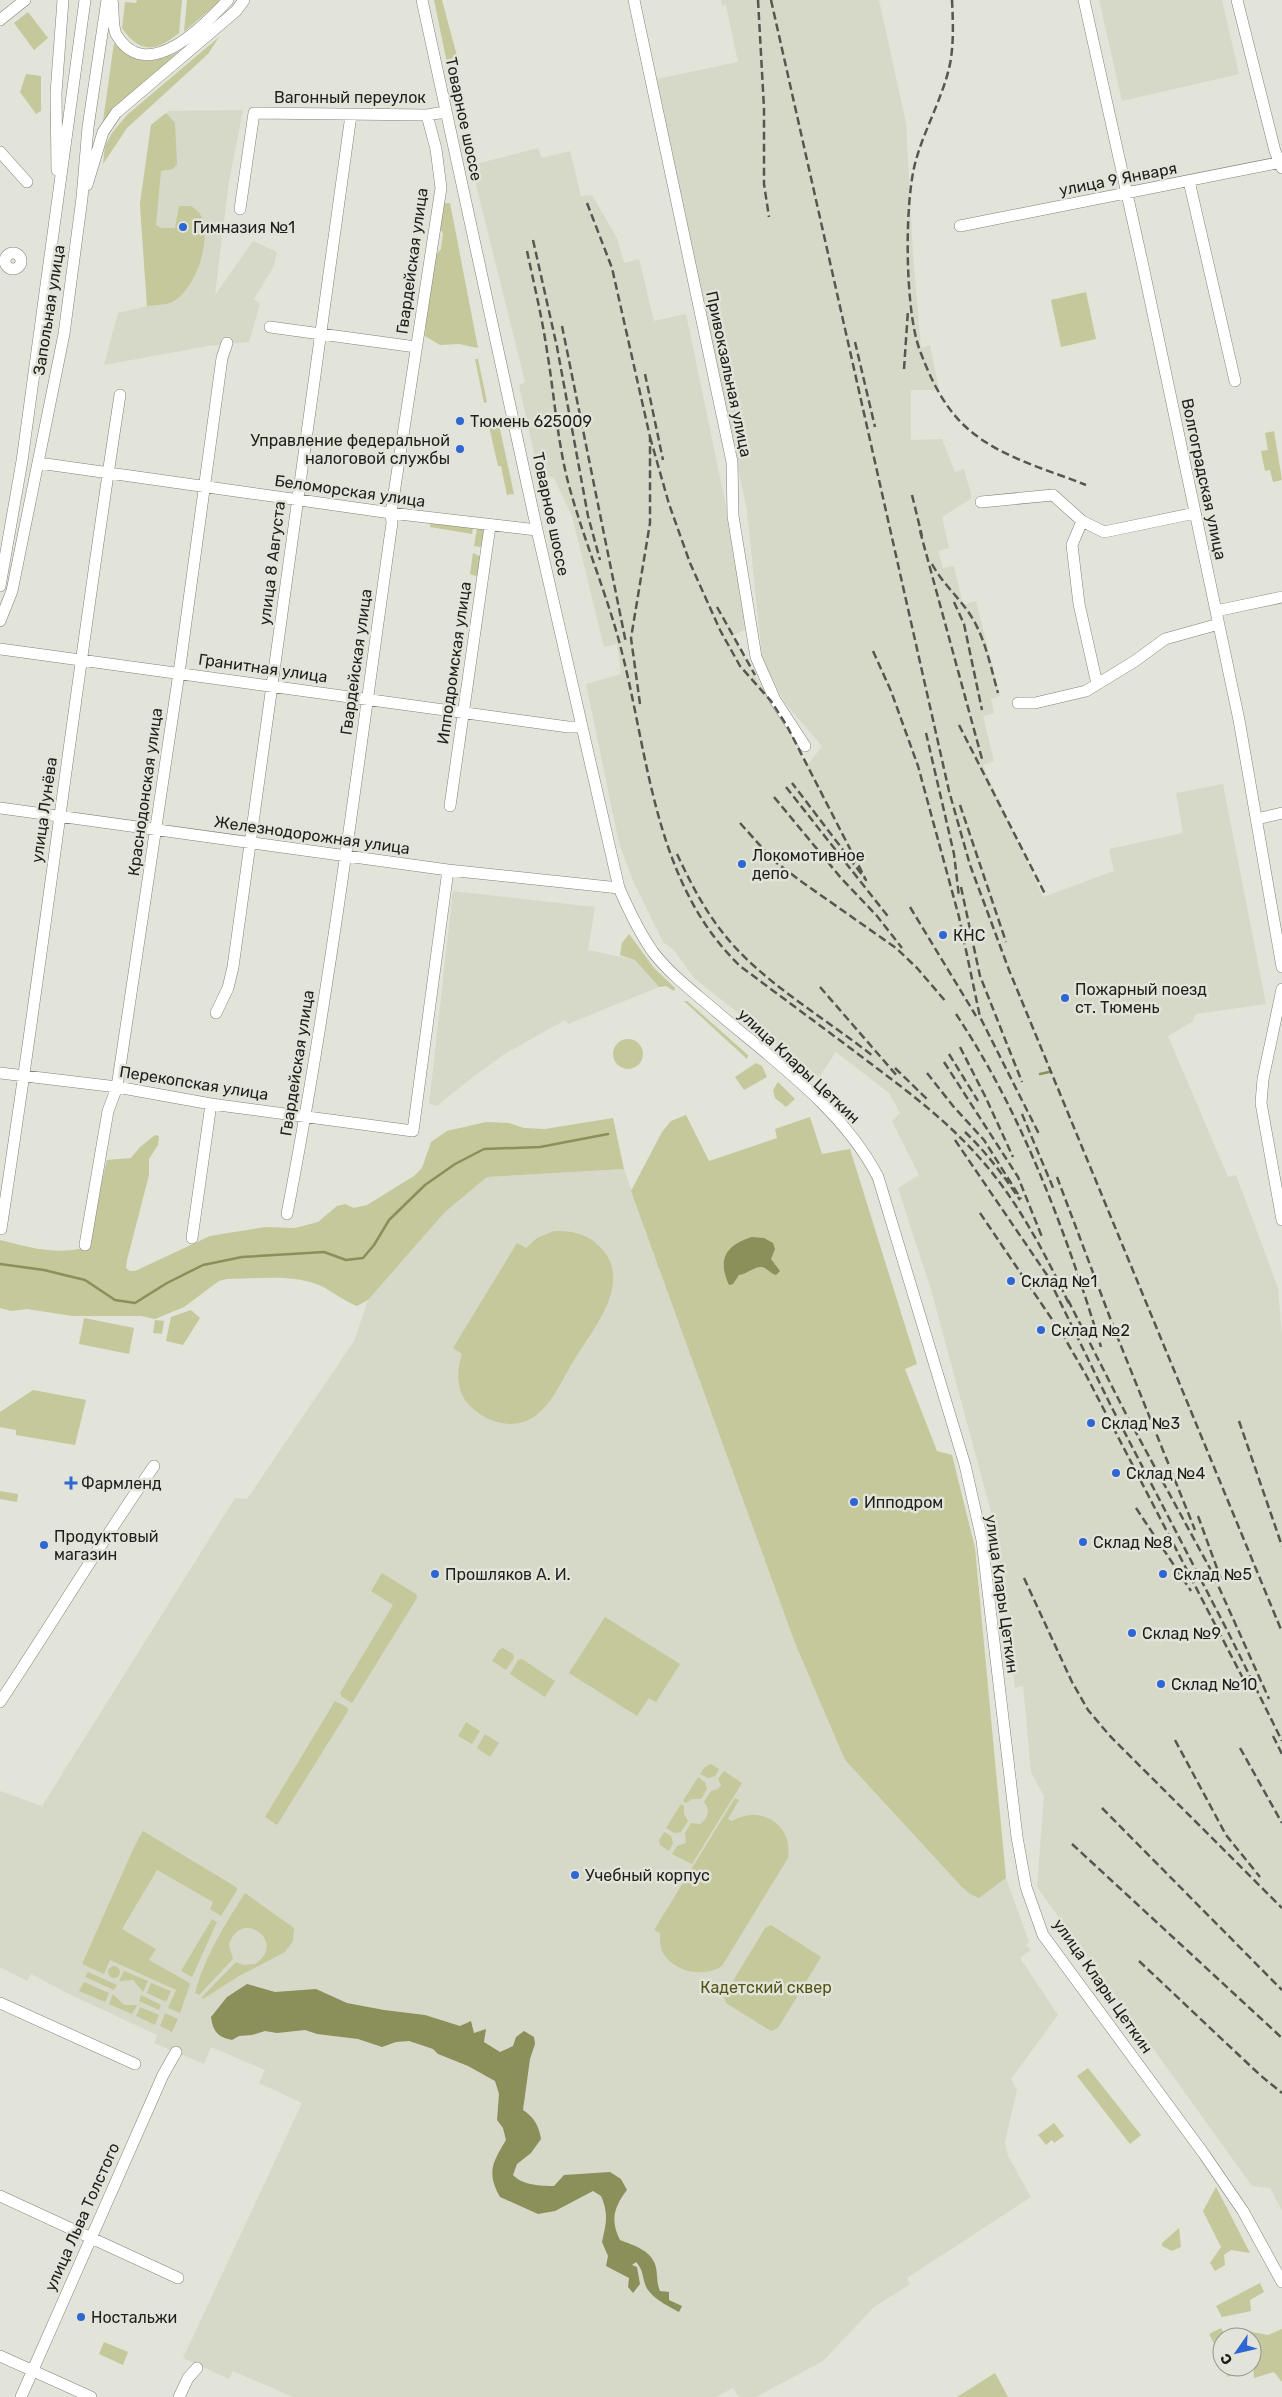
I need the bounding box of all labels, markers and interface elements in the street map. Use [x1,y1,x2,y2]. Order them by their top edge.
street label: Товарное шоссе [442,55,486,183]
street label: Вагонный переулок [274,88,426,107]
street label: улица 9 Января [1057,158,1179,200]
street label: Гвардейская улица [392,187,432,335]
place label: Гимназия №1 [193,218,295,237]
marker: Гимназия №1 [177,221,189,233]
street label: Запольная улица [29,243,69,377]
street label: Привокзальная улица [702,289,756,459]
street label: Волгоградская улица [1178,397,1230,561]
place label: Тюмень 625009 [470,412,592,431]
marker: Тюмень 625009 [454,415,466,427]
place label: Управление федеральной налоговой службы [250,431,450,468]
marker: Управление федеральной налоговой службы [454,443,466,455]
street label: Товарное шоссе [529,450,573,578]
street label: Беломорская улица [273,471,427,511]
street label: улица 8 Августа [255,500,289,626]
street label: Ипподромская улица [433,580,475,746]
street label: Гвардейская улица [336,588,376,736]
street label: Гранитная улица [197,650,329,686]
street label: Краснодонская улица [124,707,166,877]
street label: улица Лунёва [27,756,61,864]
street label: Железнодорожная улица [213,812,411,858]
place label: Локомотивное депо [752,846,865,883]
marker: Локомотивное депо [736,858,748,870]
place label: КНС [953,926,985,945]
marker: КНС [937,929,949,941]
place label: Пожарный поезд ст. Тюмень [1075,980,1207,1017]
street label: Гвардейская улица [276,989,318,1137]
marker: Пожарный поезд ст. Тюмень [1059,992,1071,1004]
street label: улица Клары Цеткин [734,1004,864,1128]
street label: Перекопская улица [118,1062,270,1104]
place label: Склад №1 [1021,1272,1097,1291]
marker: Склад №1 [1005,1275,1017,1287]
place label: Склад №2 [1051,1321,1130,1340]
marker: Склад №2 [1035,1324,1047,1336]
place label: Склад №3 [1101,1414,1180,1433]
marker: Склад №3 [1085,1417,1097,1429]
place label: Склад №4 [1126,1464,1205,1483]
marker: Склад №4 [1110,1467,1122,1479]
place label: Фармленд [81,1474,162,1493]
marker: Фармленд [65,1477,77,1489]
place label: Ипподром [864,1493,943,1512]
marker: Ипподром [848,1496,860,1508]
street label: улица Клары Цеткин [981,1513,1023,1675]
place label: Продуктовый магазин [54,1527,159,1564]
place label: Склад №8 [1093,1533,1173,1552]
marker: Склад №8 [1077,1536,1089,1548]
marker: Продуктовый магазин [38,1539,50,1551]
place label: Прошляков А. И. [445,1565,570,1584]
place label: Склад №5 [1173,1565,1252,1584]
marker: Прошляков А. И. [429,1568,441,1580]
marker: Склад №5 [1157,1568,1169,1580]
place label: Склад №9 [1142,1624,1221,1643]
marker: Склад №9 [1126,1627,1138,1639]
place label: Склад №10 [1171,1675,1257,1694]
marker: Склад №10 [1155,1678,1167,1690]
place label: Учебный корпус [585,1866,710,1885]
marker: Учебный корпус [569,1869,581,1881]
street label: улица Клары Цеткин [1049,1915,1157,2057]
park label: Кадетский сквер [700,1978,832,1997]
street label: улица Льва Толстого [41,2140,123,2294]
place label: Ностальжи [91,2308,177,2327]
marker: Ностальжи [75,2311,87,2323]
north arrow [1212,2327,1262,2377]
text: С [1217,2350,1236,2368]

